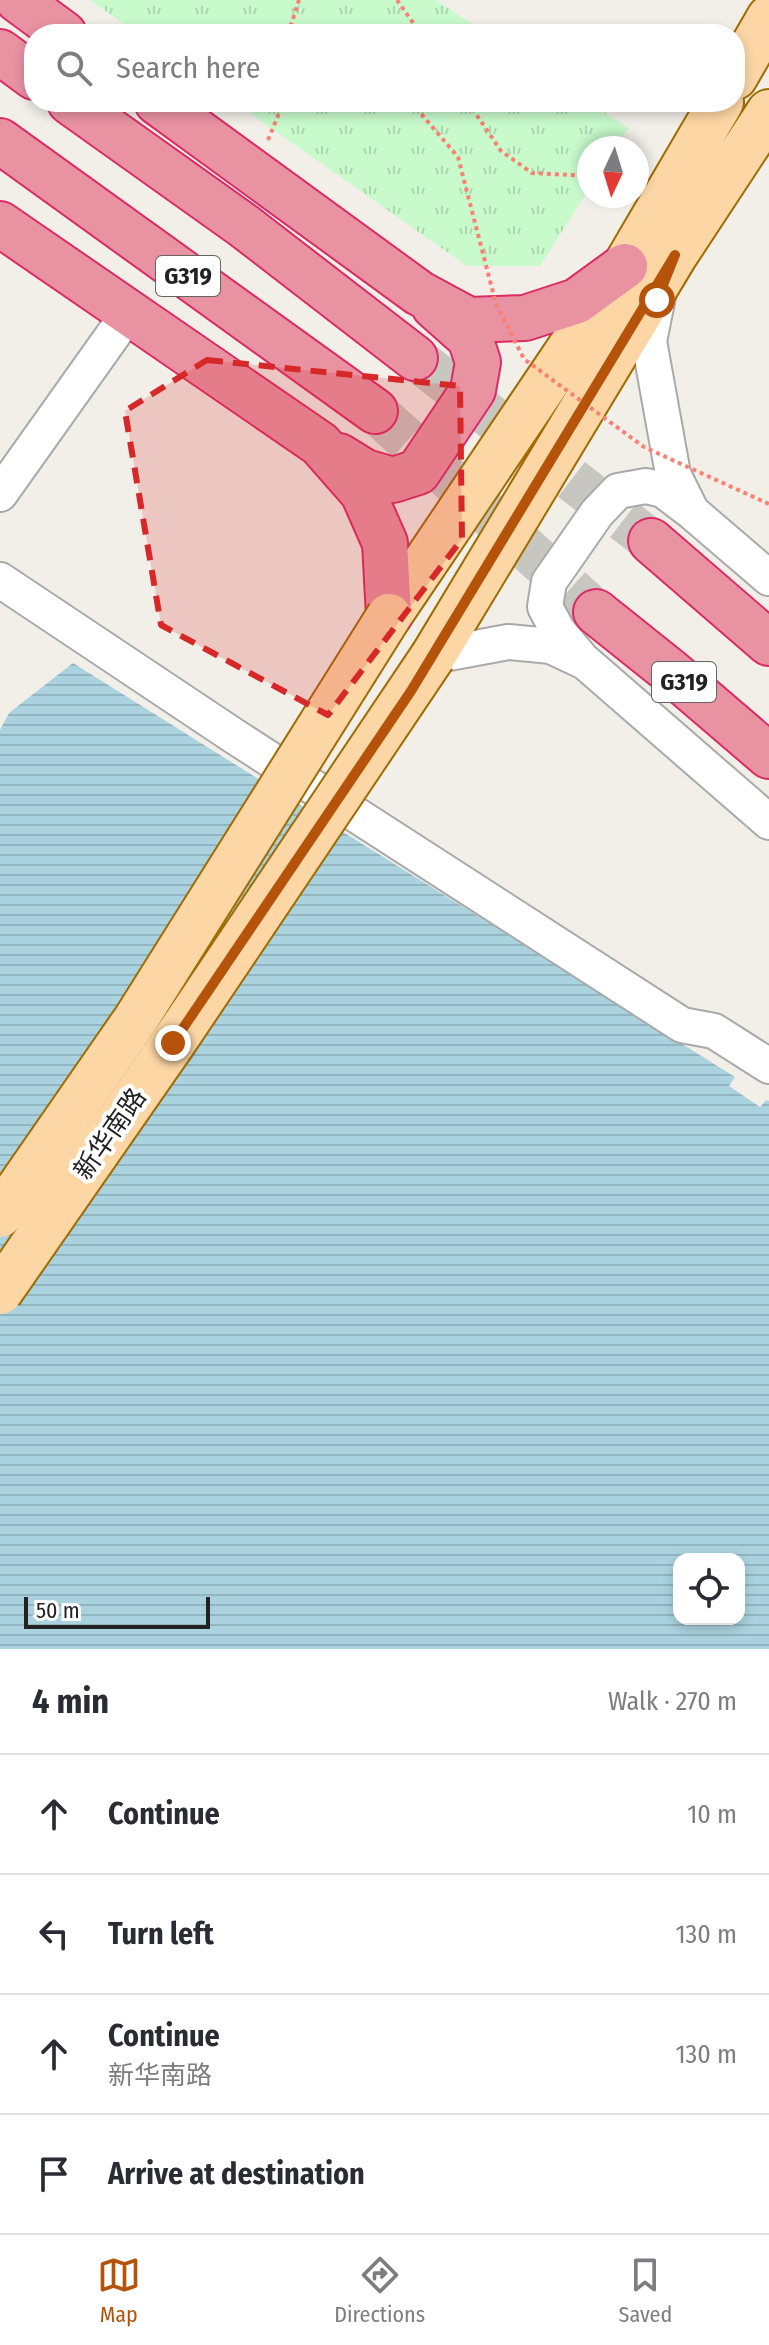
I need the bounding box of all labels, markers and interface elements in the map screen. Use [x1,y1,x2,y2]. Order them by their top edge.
search box [24,24,745,112]
icon: search [52,46,96,90]
text: Search here [116,50,261,86]
north arrow [577,136,649,208]
road number: G319 [156,256,220,296]
route start [639,282,675,318]
road number: G319 [652,662,716,702]
route end [155,1025,191,1061]
street label: 新华南路 [67,1083,153,1185]
map controls [673,1553,745,1625]
button: locate [673,1553,745,1625]
scale bar [24,1593,210,1629]
text: 50 m [36,1597,80,1624]
text: 4 min [32,1681,109,1722]
text: Walk · 270 m [608,1686,737,1717]
icon: ahead [32,1792,76,1836]
text: Continue [108,1796,220,1832]
text: 10 m [687,1799,737,1830]
icon: left [32,1912,76,1956]
text: Turn left [108,1916,214,1952]
text: 130 m [675,1919,737,1950]
text: Continue [108,2018,220,2054]
icon: ahead [32,2032,76,2076]
text: 130 m [675,2039,737,2070]
text: 新华南路 [108,2060,212,2091]
icon: arrive [32,2152,76,2196]
text: Arrive at destination [108,2156,365,2192]
tab: Map [97,2253,141,2328]
tab: Directions [334,2253,425,2328]
tab: Saved [619,2253,672,2328]

